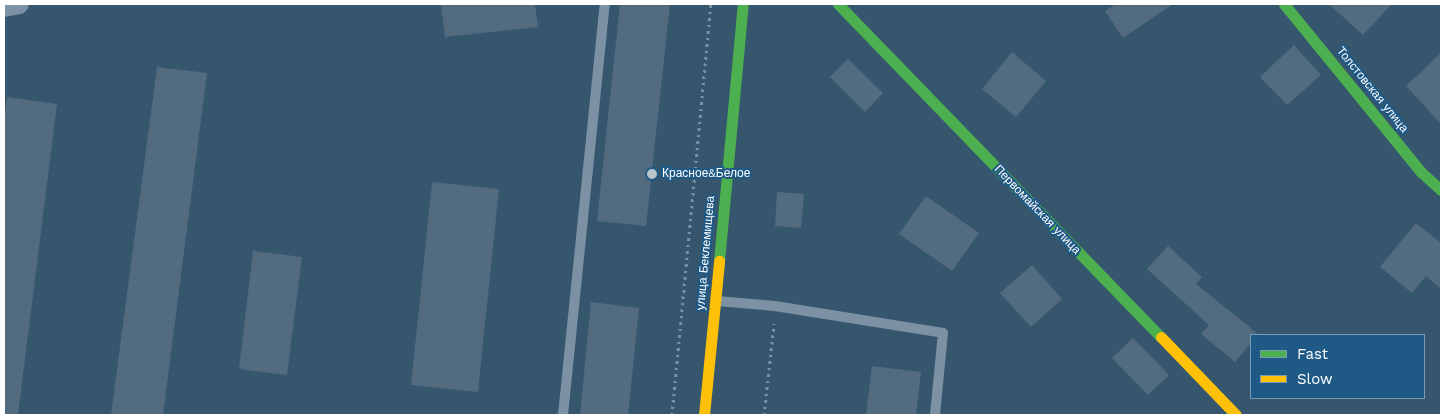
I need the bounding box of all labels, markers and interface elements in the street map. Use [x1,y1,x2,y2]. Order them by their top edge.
street label: Толстовская улица [1333,44,1411,136]
street label: Первомайская улица [991,162,1083,258]
place label: Красное&Белое [662,167,750,181]
marker: Красное&Белое [646,168,658,180]
street label: улица Беклемищева [694,195,718,311]
legend [1250,334,1425,399]
text: Fast [1297,345,1328,363]
text: Slow [1297,370,1333,388]

